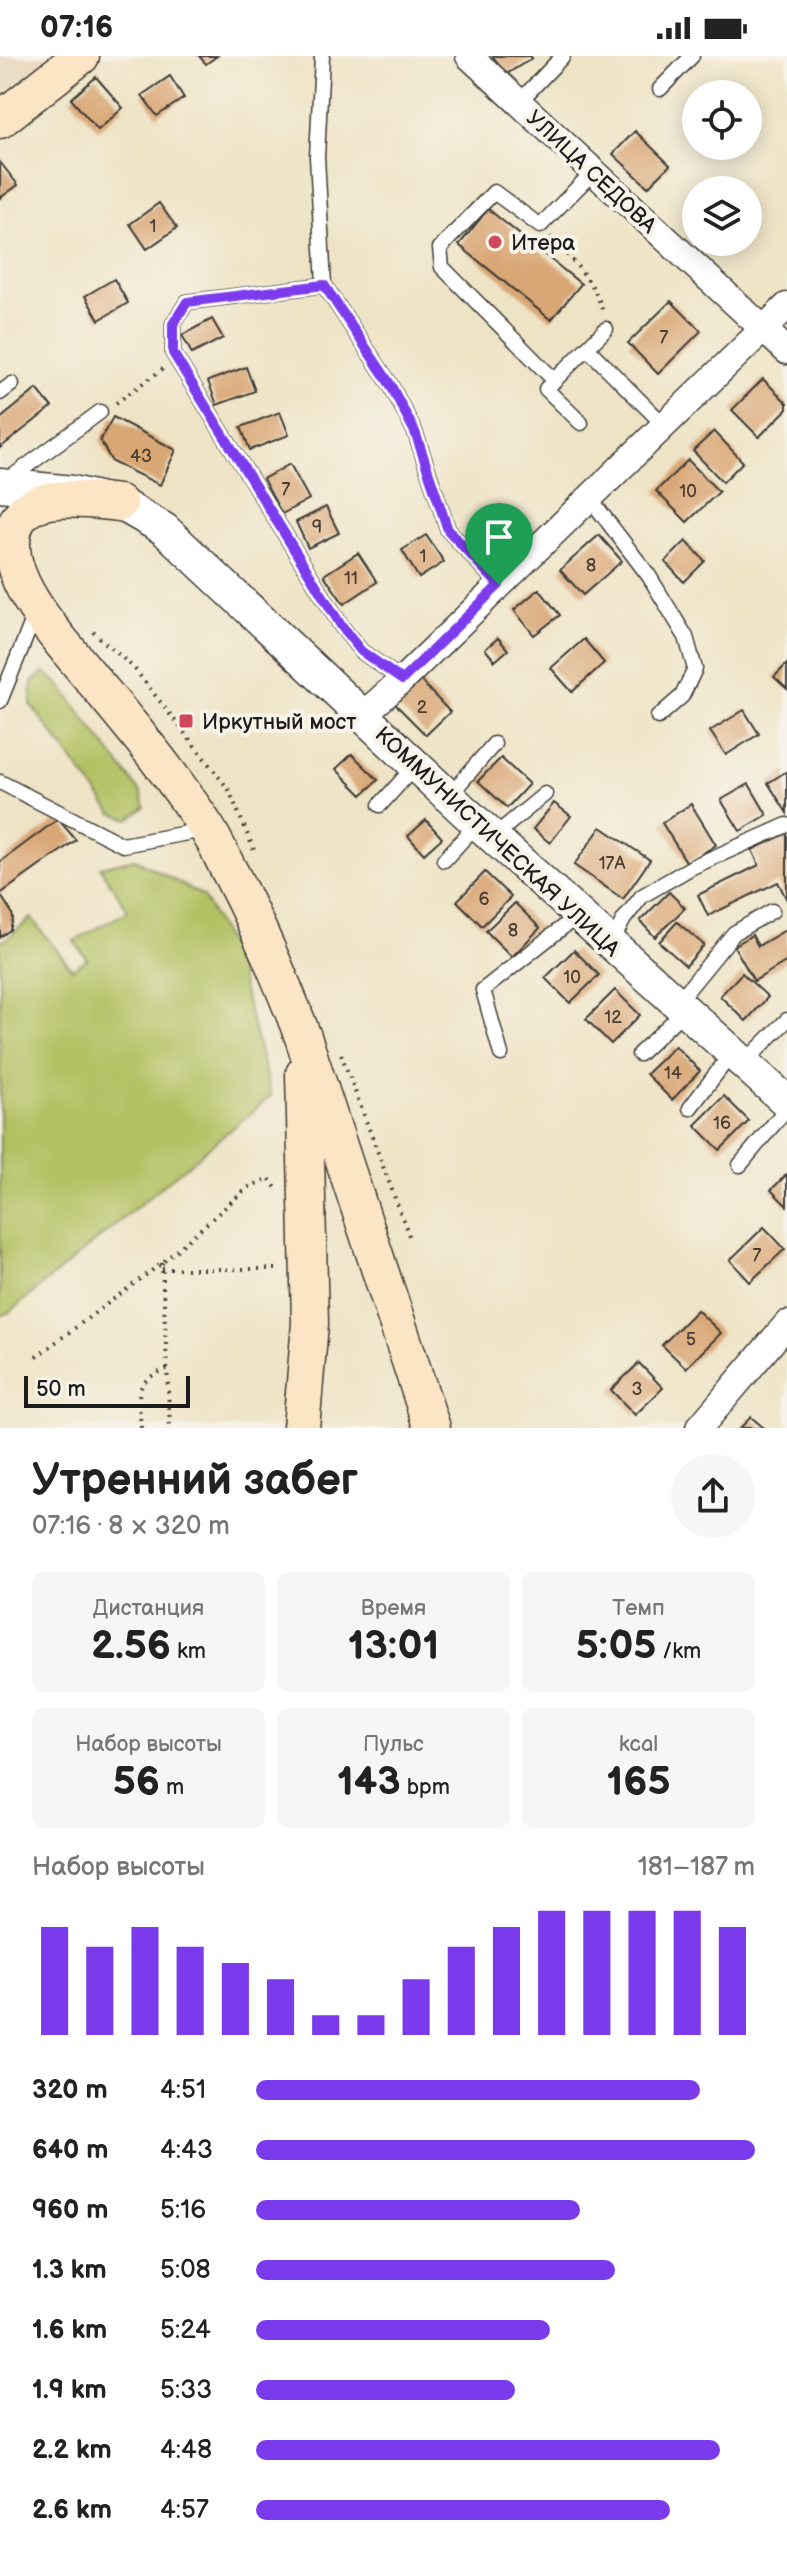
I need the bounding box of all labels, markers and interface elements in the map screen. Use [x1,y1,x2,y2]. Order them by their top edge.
text: 07:16 [40,10,113,46]
map controls [682,80,762,256]
button: locate [682,80,762,160]
street label: УЛИЦА СЕДОВА [520,105,662,240]
button: layers [682,176,762,256]
house number: 1 [150,216,156,237]
place label: Итера [511,230,575,257]
marker: Итера [486,233,504,251]
house number: 7 [660,327,669,348]
house number: 43 [130,446,152,467]
house number: 7 [282,479,291,500]
house number: 10 [679,481,697,502]
pin [465,503,533,585]
icon: arrive [477,515,521,559]
house number: 9 [312,517,322,538]
house number: 1 [420,546,426,567]
house number: 8 [586,555,596,576]
house number: 11 [344,568,358,589]
house number: 2 [417,697,428,718]
place label: Иркутный мост [202,709,357,736]
marker: Иркутный мост [177,712,195,730]
street label: КОММУНИСТИЧЕСКАЯ УЛИЦА [369,721,625,963]
house number: 17А [599,853,625,874]
house number: 6 [479,889,490,910]
house number: 8 [508,920,518,941]
house number: 10 [563,967,581,988]
house number: 12 [604,1007,622,1028]
house number: 14 [664,1063,682,1084]
house number: 16 [713,1113,731,1134]
house number: 7 [753,1245,762,1266]
house number: 5 [686,1329,696,1350]
scale bar [24,1372,190,1408]
text: 50 m [36,1376,86,1403]
house number: 3 [631,1379,643,1400]
text: Утренний забег [32,1454,358,1507]
button: share [671,1454,755,1538]
text: 07:16 · 8 × 320 m [32,1511,230,1542]
text: Дистанция [93,1595,204,1622]
text: Время [361,1595,426,1622]
text: Темп [612,1595,665,1622]
text: 2.56 [91,1622,171,1670]
text: 13:01 [348,1622,439,1670]
text: 5:05 [576,1622,656,1670]
text: km [171,1638,206,1665]
text: /km [656,1638,701,1665]
text: Набор высоты [75,1731,222,1758]
text: Пульс [363,1731,424,1758]
text: kcal [619,1731,658,1758]
text: 56 [113,1758,160,1806]
text: 143 [337,1758,401,1806]
text: 165 [606,1758,671,1806]
text: m [160,1774,184,1801]
text: bpm [401,1774,450,1801]
text: Набор высоты [32,1852,205,1883]
text: 181–187 m [638,1852,755,1883]
text: 320 m [32,2075,108,2106]
text: 4:51 [160,2075,206,2106]
text: 640 m [32,2135,108,2166]
text: 4:43 [160,2135,213,2166]
text: 960 m [32,2195,108,2226]
text: 5:16 [160,2195,206,2226]
text: 1.3 km [32,2255,107,2286]
text: 5:08 [160,2255,211,2286]
text: 1.6 km [32,2315,107,2346]
text: 5:24 [160,2315,211,2346]
text: 1.9 km [32,2375,107,2406]
text: 5:33 [160,2375,212,2406]
text: 2.2 km [32,2435,112,2466]
text: 4:48 [160,2435,212,2466]
text: 2.6 km [32,2495,112,2526]
text: 4:57 [160,2495,209,2526]

